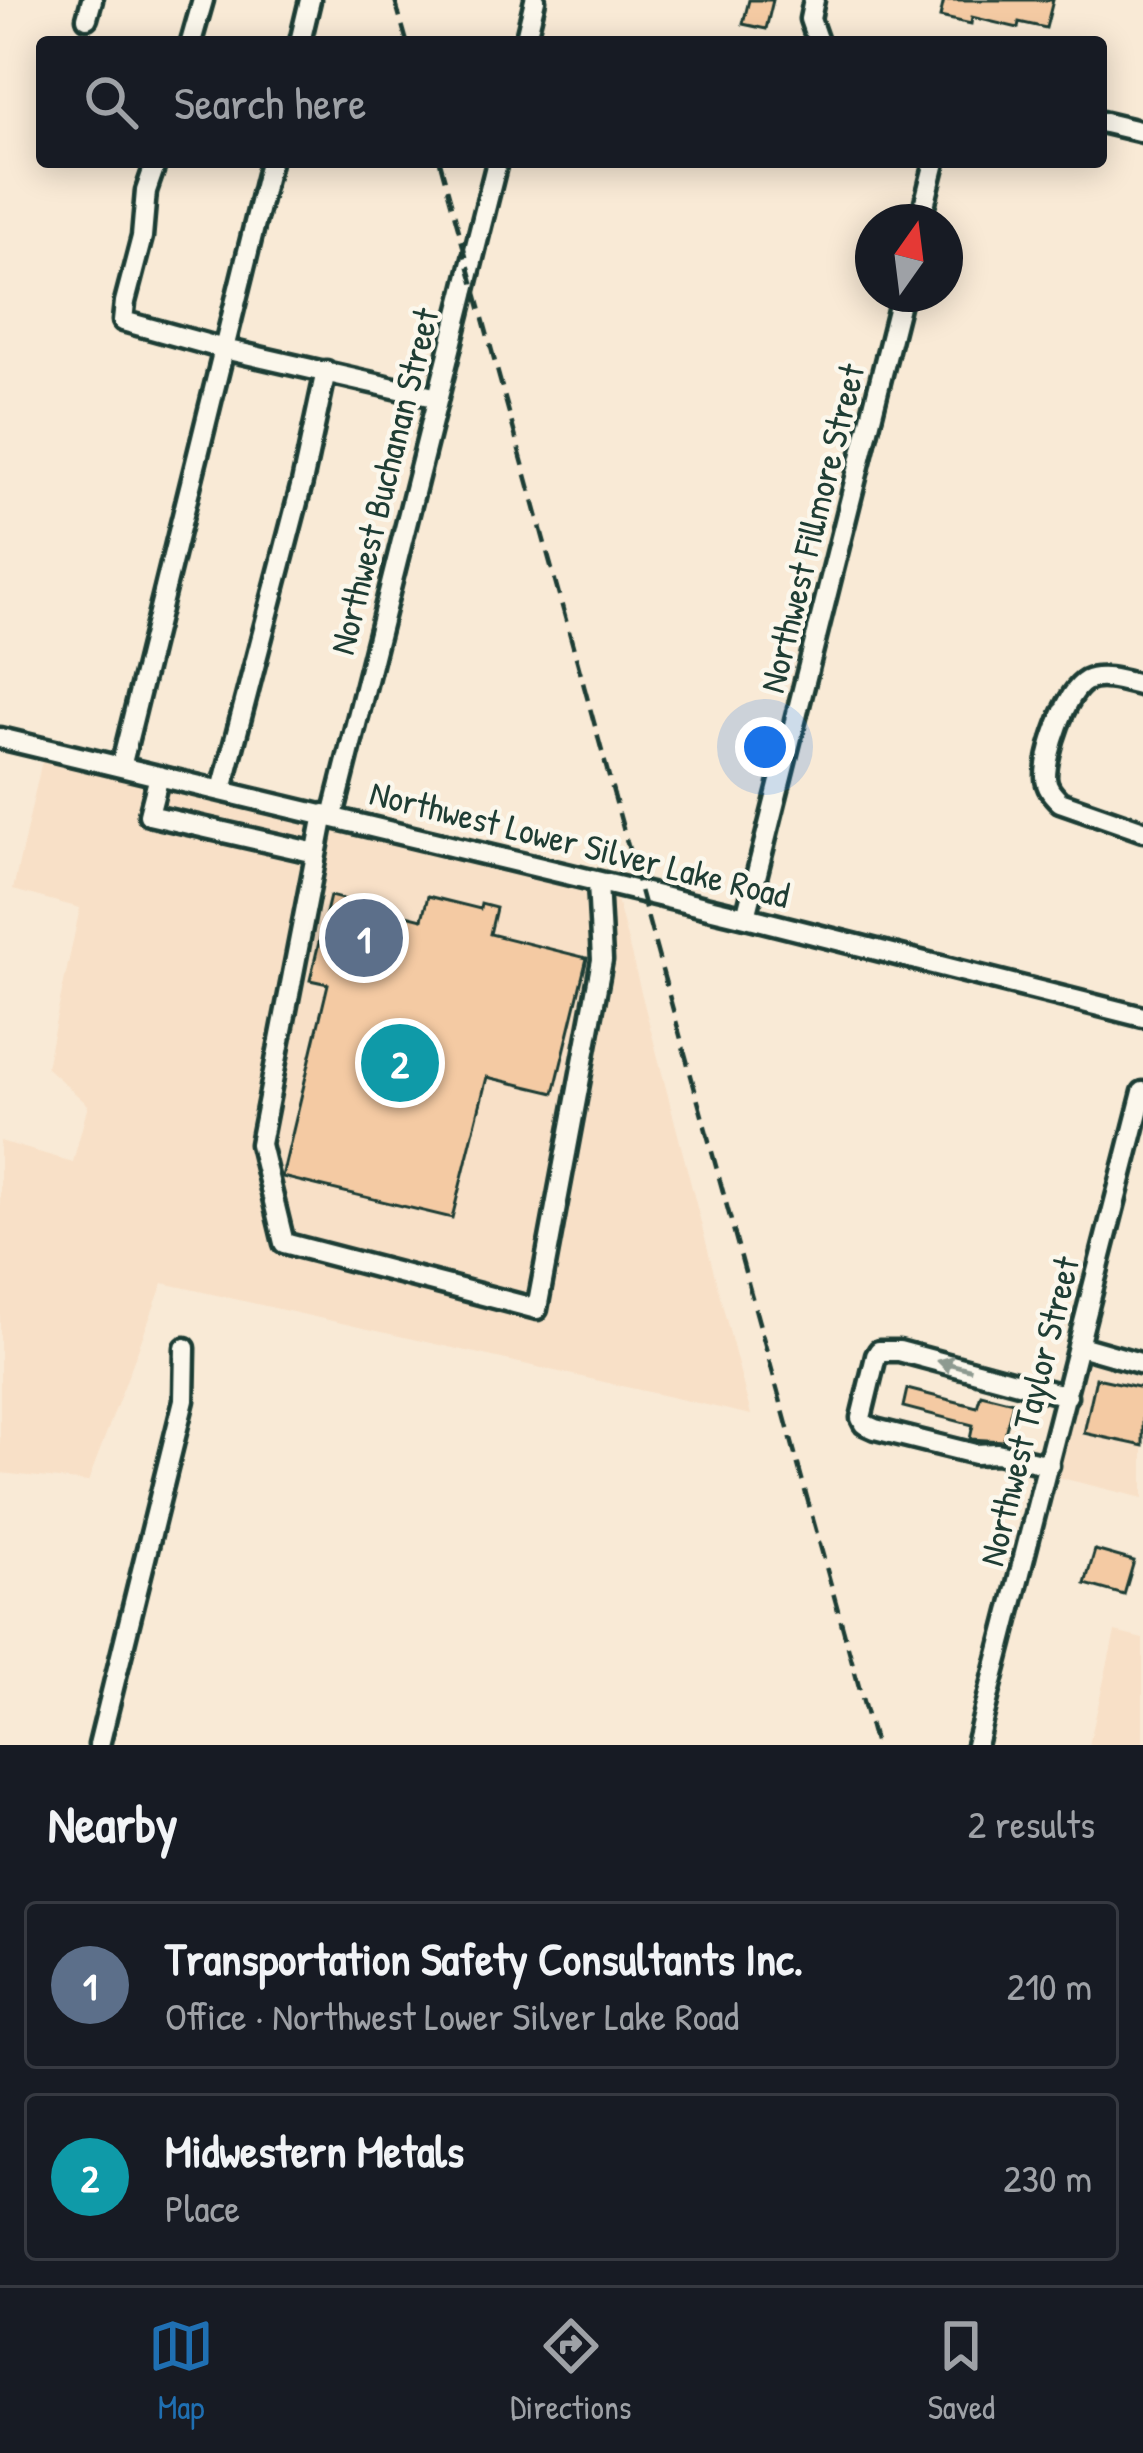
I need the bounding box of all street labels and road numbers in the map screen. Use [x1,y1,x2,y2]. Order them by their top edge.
street label: Northwest Buchanan Street [316,302,450,659]
street label: Northwest Fillmore Street [746,358,876,697]
street label: Northwest Lower Silver Lake Road [365,767,795,919]
street label: Northwest Taylor Street [966,1251,1090,1571]

